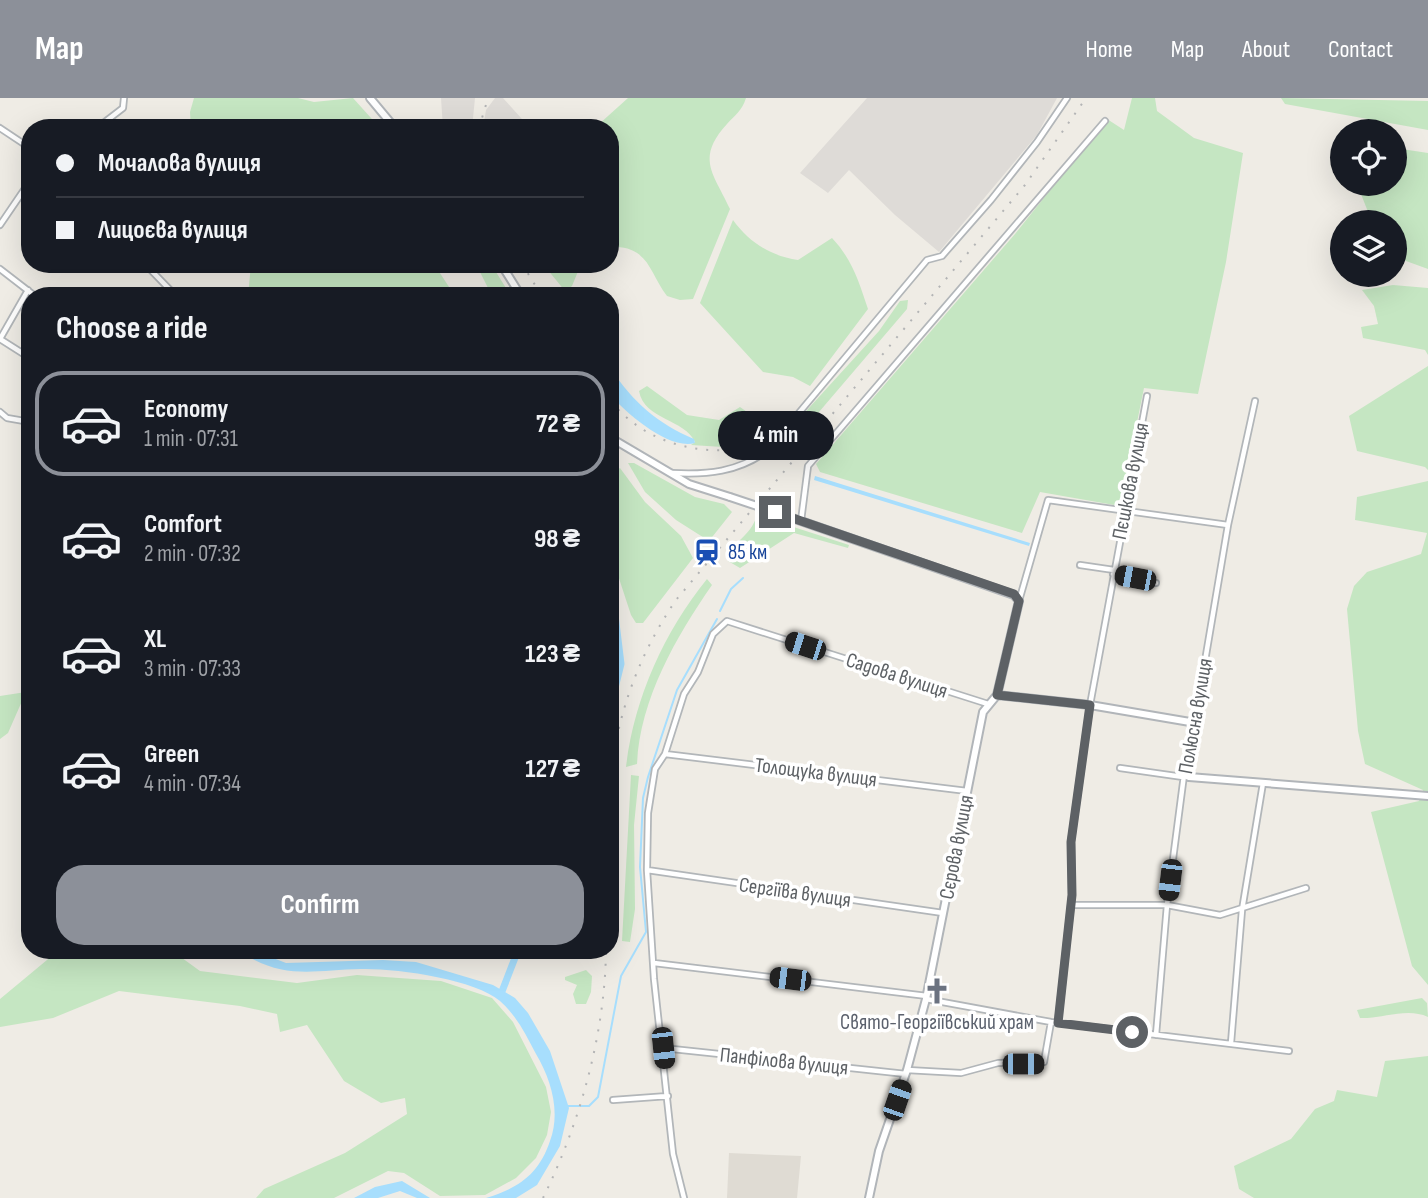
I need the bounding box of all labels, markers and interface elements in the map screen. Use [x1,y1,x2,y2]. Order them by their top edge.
text: Map [35,29,84,69]
text: Home [1085,35,1133,64]
text: Map [1171,35,1204,64]
text: About [1242,35,1290,64]
text: Contact [1328,35,1393,64]
map controls [1330,119,1407,287]
button: locate [1330,119,1407,196]
text: Мочалова вулиця [98,148,261,179]
button: layers [1330,210,1407,287]
text: Лицоєва вулиця [98,215,248,246]
text: Choose a ride [56,309,208,348]
icon: car [60,392,123,455]
text: Economy [144,394,228,425]
text: 72 ₴ [536,409,580,440]
callout: 4 min [717,410,833,460]
street label: Пєшкова вулиця [1107,420,1154,542]
text: 4 min [754,421,798,449]
text: 1 min · 07:31 [144,425,238,453]
route end [759,496,791,528]
icon: car [60,507,123,570]
text: Comfort [144,509,222,540]
text: 98 ₴ [534,524,580,555]
station icon: 85 км [692,537,722,567]
text: 2 min · 07:32 [144,540,241,568]
place label: 85 км [728,540,767,565]
car [1113,564,1158,592]
icon: car [60,622,123,685]
text: XL [144,624,166,655]
car [782,630,829,662]
text: 123 ₴ [525,639,580,670]
street label: Садова вулиця [843,647,951,704]
text: 3 min · 07:33 [144,655,241,683]
street label: Полюсна вулиця [1173,656,1218,776]
icon: car [60,737,123,800]
text: Green [144,739,199,770]
street label: Толощука вулиця [754,753,878,792]
text: 127 ₴ [525,754,580,785]
text: 4 min · 07:34 [144,770,241,798]
street label: Сєрова вулиця [934,793,979,901]
car [1158,858,1183,902]
button: Confirm [56,865,584,945]
street label: Сергіїва вулиця [737,872,852,913]
car [768,966,813,992]
church icon: Свято-Георгіївський храм [922,976,952,1006]
place label: Свято-Георгіївський храм [840,1010,1034,1035]
route start [1116,1016,1148,1048]
car [651,1026,676,1070]
street label: Панфілова вулиця [719,1042,849,1081]
car [1003,1054,1045,1075]
car [881,1077,914,1123]

